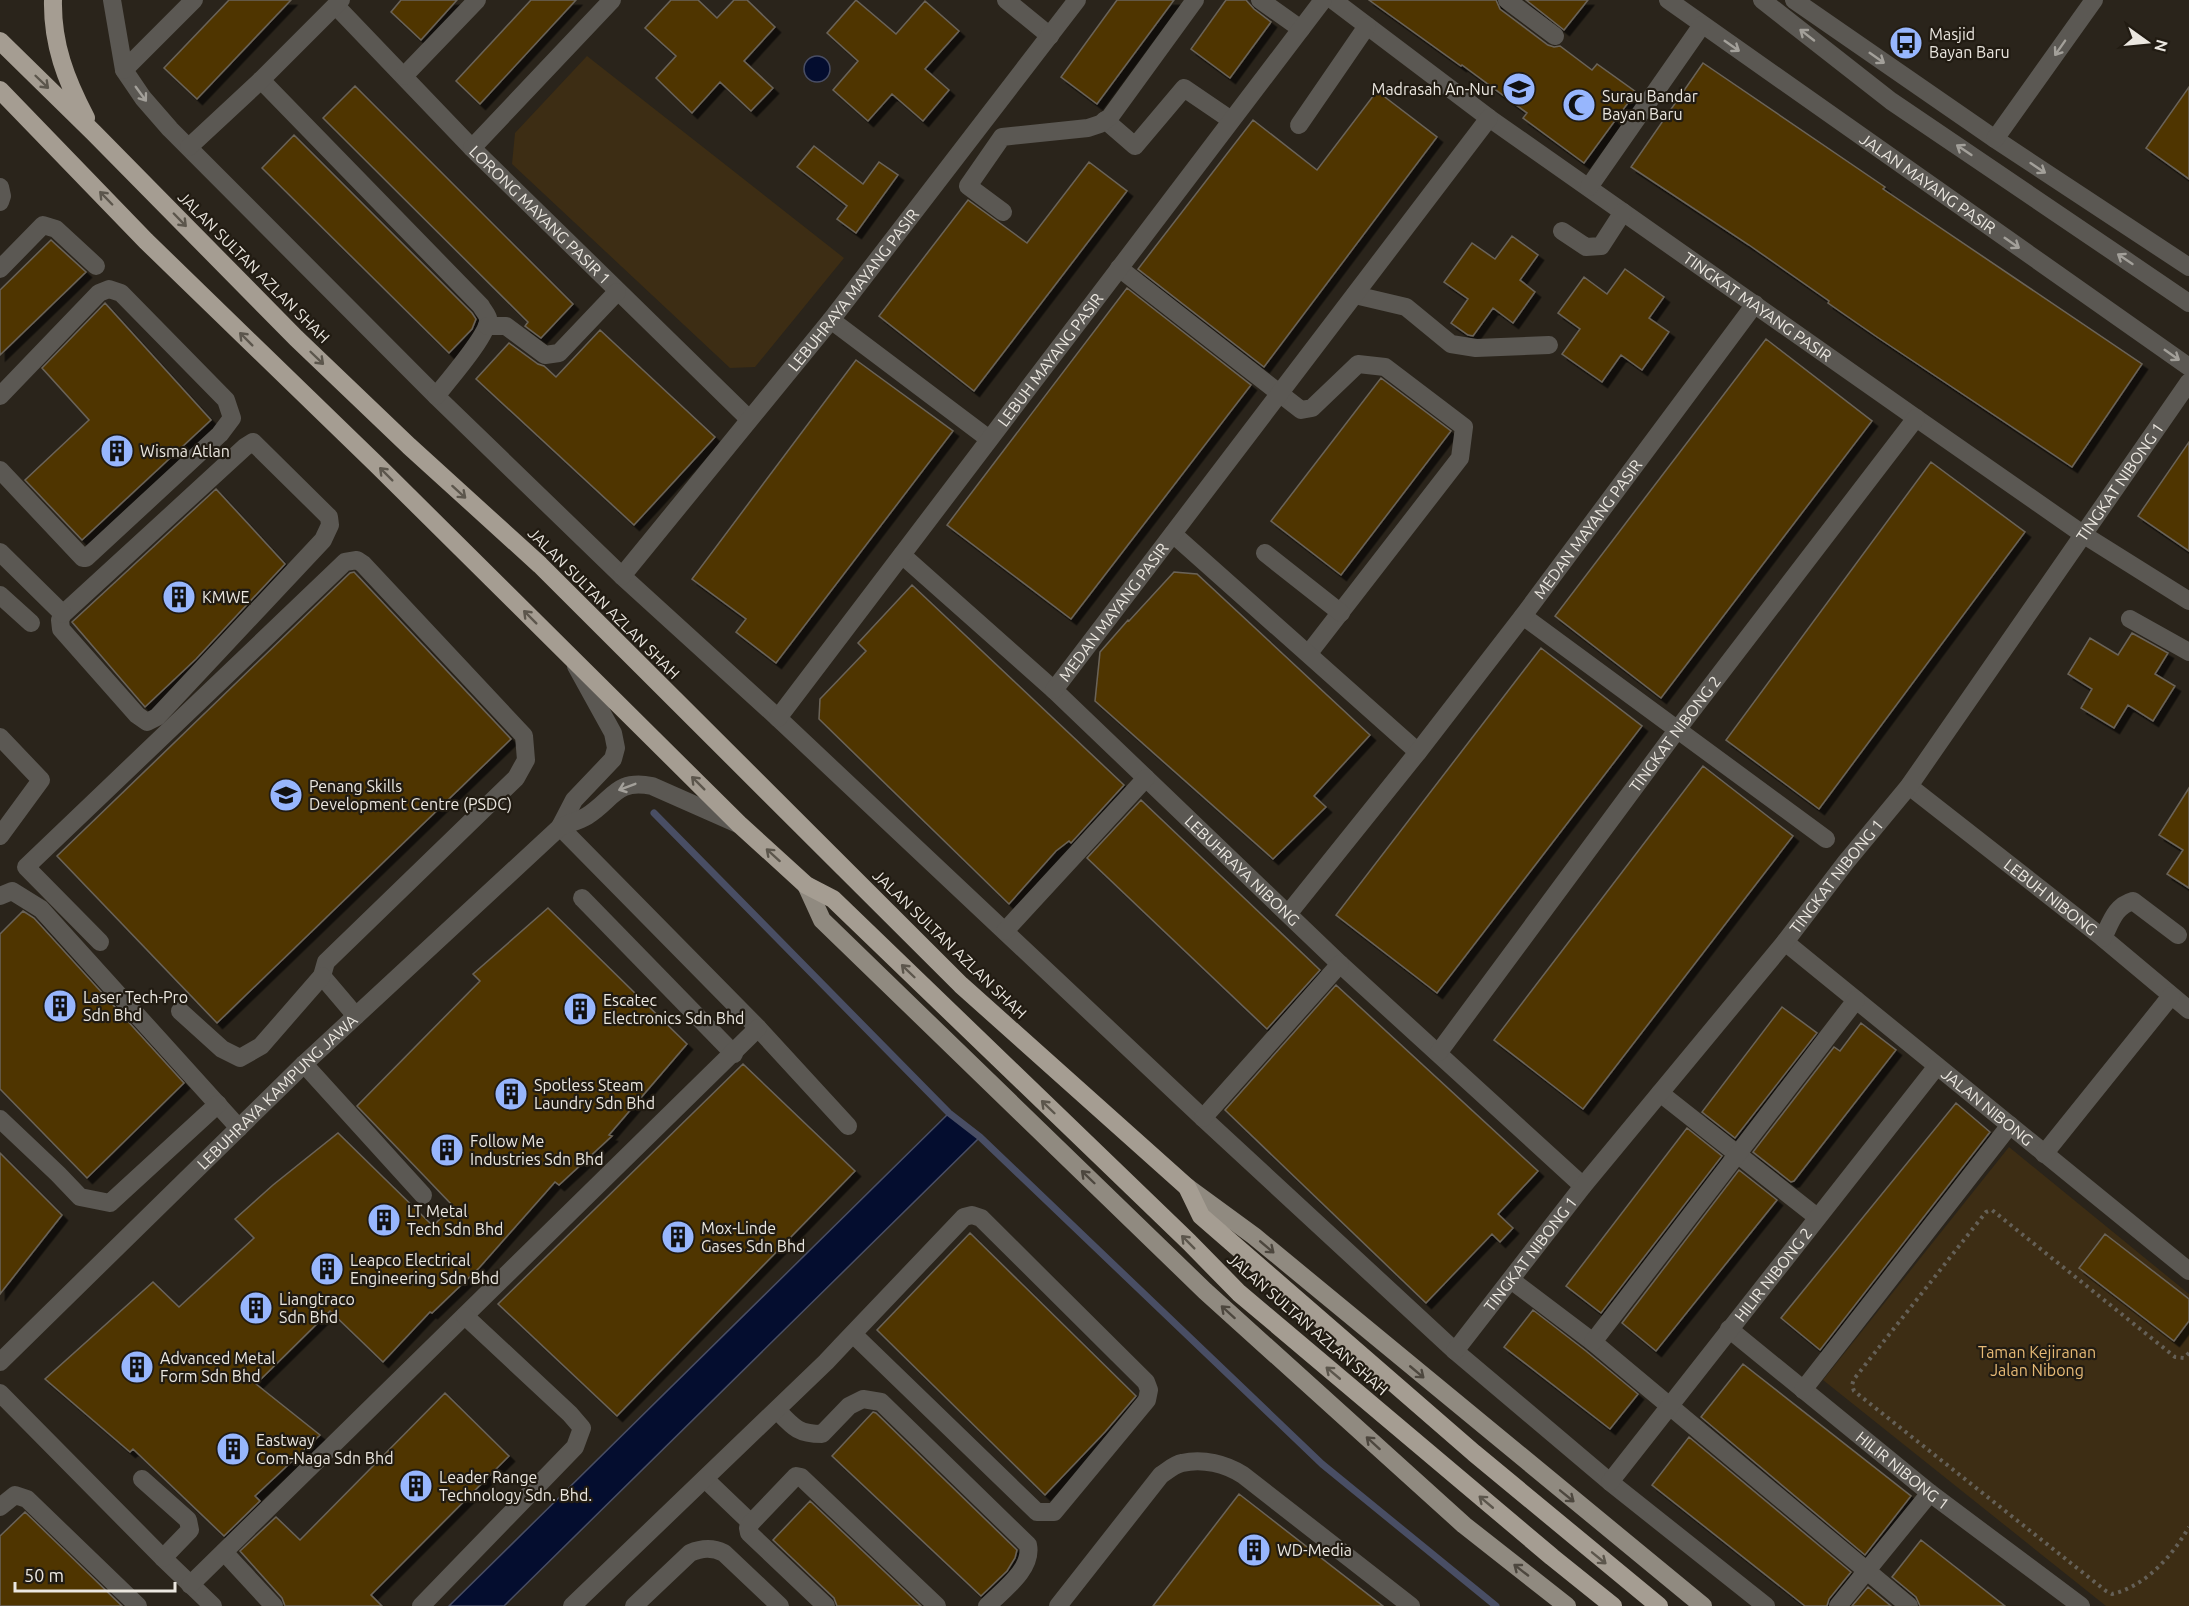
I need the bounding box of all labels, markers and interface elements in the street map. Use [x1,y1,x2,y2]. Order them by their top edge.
north arrow [2117,12,2177,72]
bus stop icon: Masjid Bayan Baru [1888,25,1924,61]
place label: Masjid Bayan Baru [1929,25,2010,61]
one-way arrow [1799,28,1815,41]
text: N [2151,38,2172,54]
one-way arrow [2054,39,2066,55]
one-way arrow [1724,40,1740,52]
one-way arrow [1868,52,1884,64]
school or university icon: Madrasah An-Nur [1501,71,1537,107]
one-way arrow [34,74,49,89]
place label: Madrasah An-Nur [1371,80,1496,98]
one-way arrow [135,85,147,102]
mosque icon: Surau Bandar Bayan Baru [1561,87,1597,123]
place label: Surau Bandar Bayan Baru [1602,87,1698,123]
street label: JALAN MAYANG PASIR [1857,129,1999,237]
street label: LORONG MAYANG PASIR 1 [466,142,615,288]
one-way arrow [1956,144,1973,156]
one-way arrow [2029,161,2046,174]
street label: JALAN SULTAN AZLAN SHAH [175,188,333,346]
one-way arrow [98,191,113,206]
street label: LEBUHRAYA MAYANG PASIR [784,205,922,374]
one-way arrow [172,212,187,227]
one-way arrow [2004,237,2020,249]
street label: TINGKAT MAYANG PASIR [1680,249,1835,365]
one-way arrow [2118,253,2134,265]
street label: LEBUH MAYANG PASIR [994,289,1106,430]
one-way arrow [239,332,254,346]
one-way arrow [2163,349,2179,361]
one-way arrow [309,351,324,365]
street label: TINGKAT NIBONG 1 [2072,419,2167,545]
building icon: Wisma Atlan [99,433,135,469]
place label: Wisma Atlan [140,442,230,460]
street label: MEDAN MAYANG PASIR [1530,456,1645,602]
one-way arrow [379,467,394,482]
one-way arrow [451,485,466,499]
street label: JALAN SULTAN AZLAN SHAH [525,524,683,682]
street label: MEDAN MAYANG PASIR [1055,539,1172,685]
building icon: KMWE [161,579,197,615]
place label: KMWE [202,588,249,606]
one-way arrow [523,609,538,624]
street label: TINGKAT NIBONG 2 [1625,672,1724,795]
one-way arrow [691,775,706,790]
school or university icon: Penang Skills Development Centre (PSDC) [268,777,304,813]
place label: Penang Skills Development Centre (PSDC) [309,777,512,814]
one-way arrow [619,782,637,793]
street label: LEBUHRAYA NIBONG [1181,811,1303,929]
street label: TINGKAT NIBONG 1 [1786,815,1887,937]
one-way arrow [766,848,781,862]
street label: LEBUH NIBONG [2001,855,2101,939]
street label: JALAN SULTAN AZLAN SHAH [869,866,1031,1022]
one-way arrow [900,964,915,979]
building icon: Laser Tech-Pro Sdn Bhd [42,988,78,1024]
place label: Laser Tech-Pro Sdn Bhd [83,988,188,1024]
building icon: Escatec Electronics Sdn Bhd [562,991,598,1027]
place label: Escatec Electronics Sdn Bhd [603,991,744,1027]
street label: LEBUHRAYA KAMPUNG JAWA [193,1010,361,1173]
street label: JALAN NIBONG [1938,1064,2037,1149]
building icon: Spotless Steam Laundry Sdn Bhd [493,1076,529,1112]
place label: Spotless Steam Laundry Sdn Bhd [534,1076,655,1112]
one-way arrow [1041,1100,1056,1114]
building icon: Follow Me Industries Sdn Bhd [429,1132,465,1168]
place label: Follow Me Industries Sdn Bhd [470,1132,604,1168]
one-way arrow [1080,1170,1095,1184]
street label: TINGKAT NIBONG 1 [1480,1193,1581,1315]
building icon: LT Metal Tech Sdn Bhd [366,1202,402,1238]
place label: LT Metal Tech Sdn Bhd [407,1202,503,1238]
building icon: Mox-Linde Gases Sdn Bhd [660,1219,696,1255]
place label: Mox-Linde Gases Sdn Bhd [701,1219,805,1255]
street label: HILIR NIBONG 2 [1731,1224,1815,1325]
one-way arrow [1181,1235,1196,1250]
one-way arrow [1259,1240,1274,1254]
street label: JALAN SULTAN AZLAN SHAH [1224,1249,1392,1399]
building icon: Leapco Electrical Engineering Sdn Bhd [309,1251,345,1287]
place label: Leapco Electrical Engineering Sdn Bhd [350,1251,499,1287]
building icon: Liangtraco Sdn Bhd [238,1290,274,1326]
place label: Liangtraco Sdn Bhd [279,1290,355,1326]
one-way arrow [1221,1305,1236,1319]
park label: Taman Kejiranan Jalan Nibong [1978,1343,2096,1379]
building icon: Advanced Metal Form Sdn Bhd [119,1349,155,1385]
place label: Advanced Metal Form Sdn Bhd [160,1349,276,1385]
one-way arrow [1409,1365,1425,1378]
one-way arrow [1326,1366,1341,1380]
street label: HILIR NIBONG 1 [1853,1428,1953,1513]
building icon: Eastway Com-Naga Sdn Bhd [215,1431,251,1467]
place label: Eastway Com-Naga Sdn Bhd [256,1431,394,1467]
one-way arrow [1366,1436,1381,1450]
building icon: Leader Range Technology Sdn. Bhd. [398,1468,434,1504]
place label: Leader Range Technology Sdn. Bhd. [439,1468,592,1504]
one-way arrow [1559,1489,1575,1502]
one-way arrow [1479,1495,1494,1509]
building icon: WD-Media [1236,1532,1272,1568]
place label: WD-Media [1277,1541,1352,1559]
one-way arrow [1591,1551,1607,1564]
scale bar [15,1555,176,1593]
one-way arrow [1513,1563,1529,1576]
text: 50 m [24,1565,64,1585]

